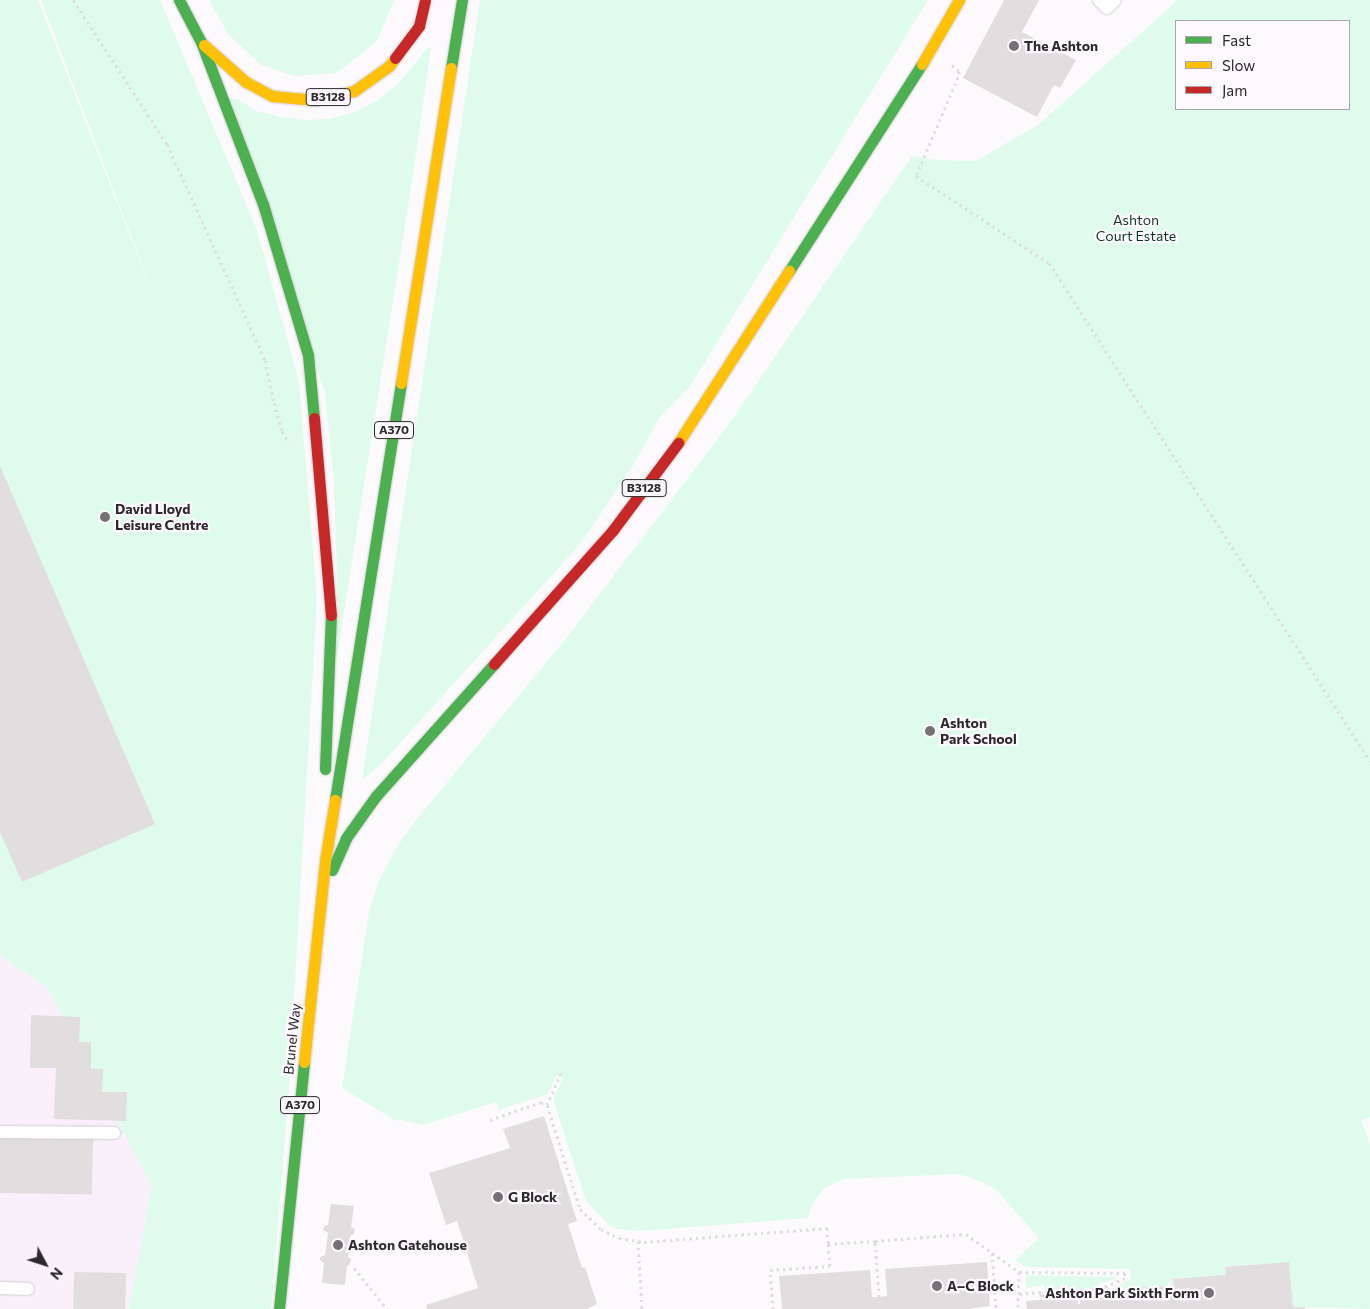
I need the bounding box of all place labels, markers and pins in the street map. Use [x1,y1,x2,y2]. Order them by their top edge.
place label: The Ashton [1024,38,1098,54]
marker: The Ashton [1008,40,1020,52]
place label: David Lloyd Leisure Centre [115,501,208,534]
marker: David Lloyd Leisure Centre [99,511,111,523]
place label: Ashton Park School [940,715,1017,748]
marker: Ashton Park School [924,725,936,737]
place label: G Block [508,1189,557,1205]
marker: G Block [492,1191,504,1203]
place label: Ashton Gatehouse [348,1237,467,1253]
marker: Ashton Gatehouse [332,1239,344,1251]
place label: A–C Block [947,1278,1014,1294]
marker: A–C Block [931,1280,943,1292]
place label: Ashton Park Sixth Form [1045,1285,1199,1301]
marker: Ashton Park Sixth Form [1203,1287,1215,1299]

